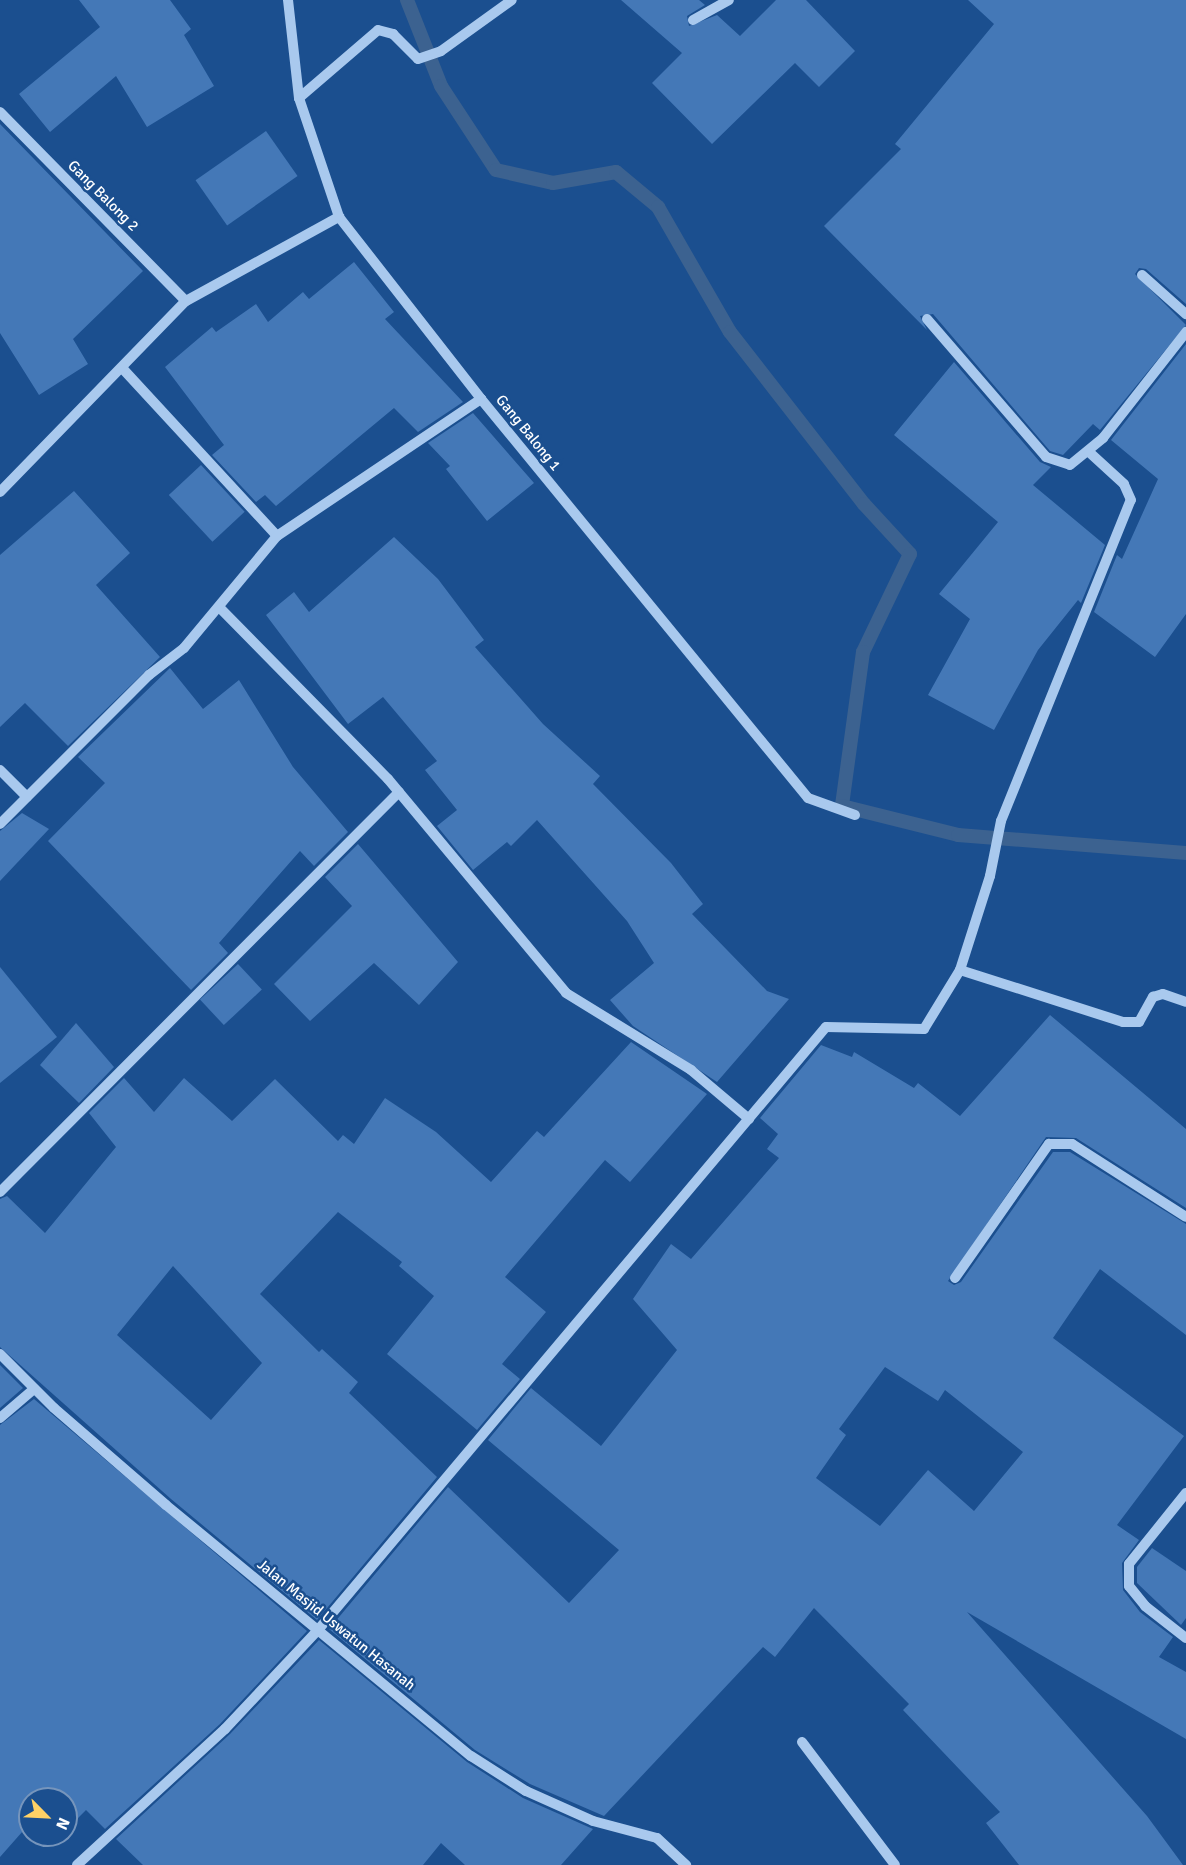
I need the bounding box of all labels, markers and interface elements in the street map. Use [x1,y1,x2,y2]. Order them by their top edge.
street label: Gang Balong 2 [64,157,142,235]
street label: Gang Balong 1 [492,391,564,475]
street label: Jalan Masjid Uswatun Hasanah [253,1556,419,1694]
north arrow [18,1787,78,1847]
text: N [51,1814,74,1833]

